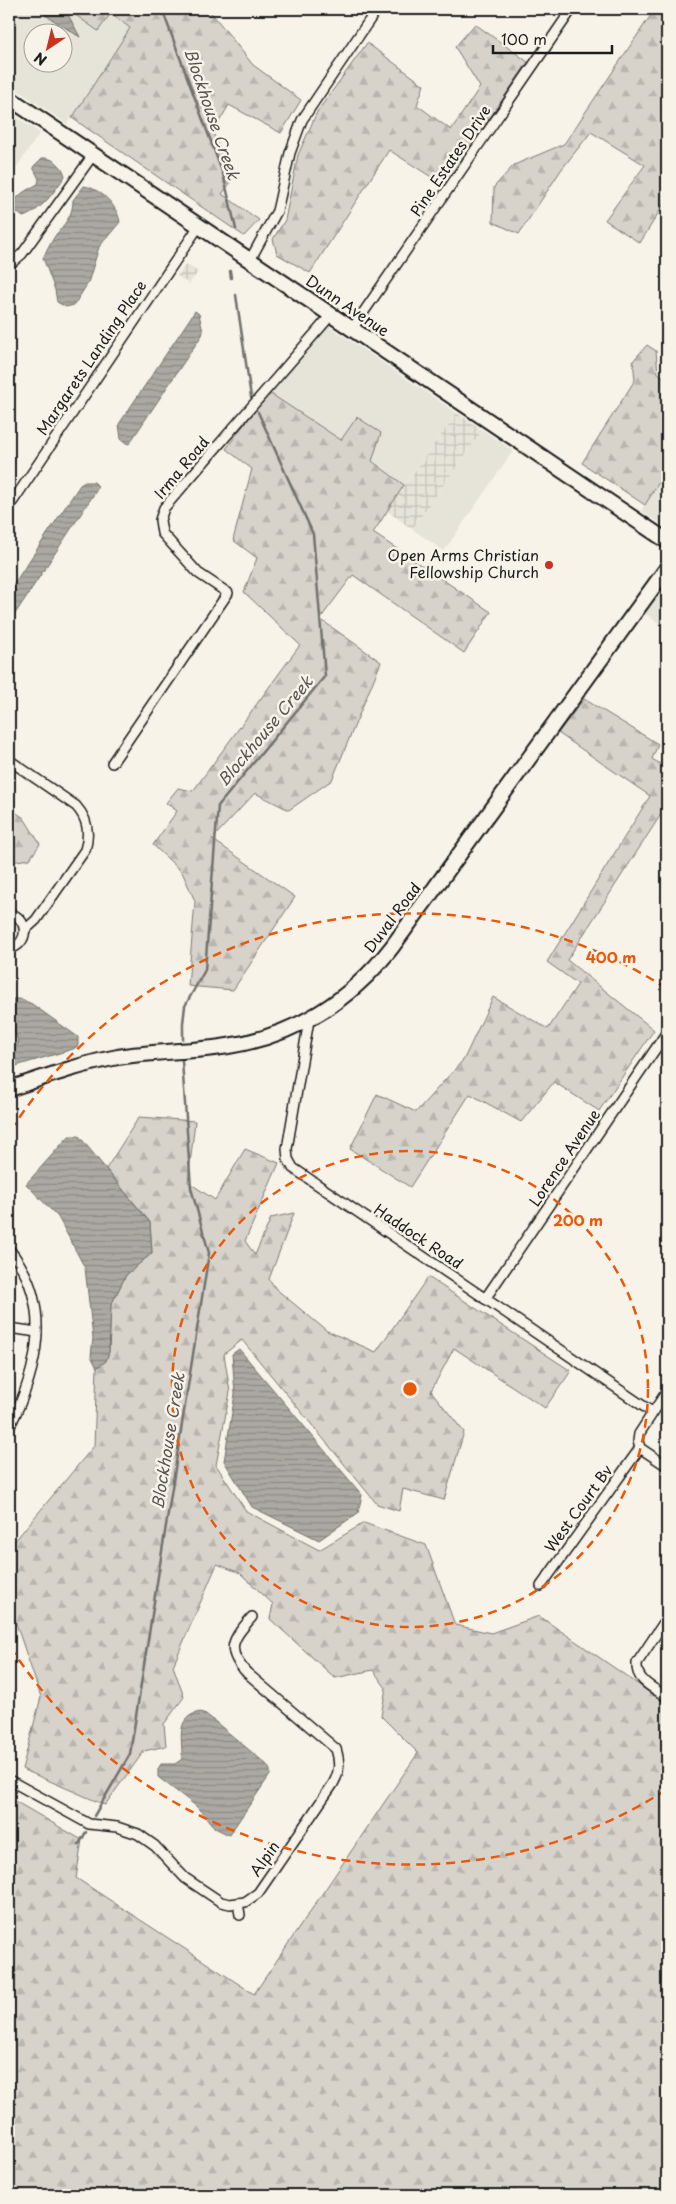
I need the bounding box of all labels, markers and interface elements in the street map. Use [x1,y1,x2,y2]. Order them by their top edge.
north arrow [22,22,72,72]
scale bar [493,22,612,54]
text: 100 m [501,27,547,50]
water label: Blockhouse Creek [179,45,247,184]
text: N [30,47,51,71]
street label: Pine Estates Drive [404,100,496,220]
street label: Dunn Avenue [301,268,394,341]
street label: Margarets Landing Place [30,275,151,439]
street label: Irma Road [148,431,214,503]
place label: Open Arms Christian Fellowship Church [388,543,539,583]
marker: Open Arms Christian Fellowship Church [543,559,555,571]
water label: Blockhouse Creek [211,669,319,791]
street label: Duval Road [358,877,426,957]
text: 400 m [586,945,636,968]
street label: Lorence Avenue [523,1104,605,1210]
street label: Haddock Road [370,1197,468,1274]
text: 200 m [553,1208,603,1231]
water label: Blockhouse Creek [144,1370,190,1511]
centre of rings [401,1380,419,1398]
street label: West Court Bv [538,1459,618,1557]
street label: Alpin [243,1836,284,1881]

